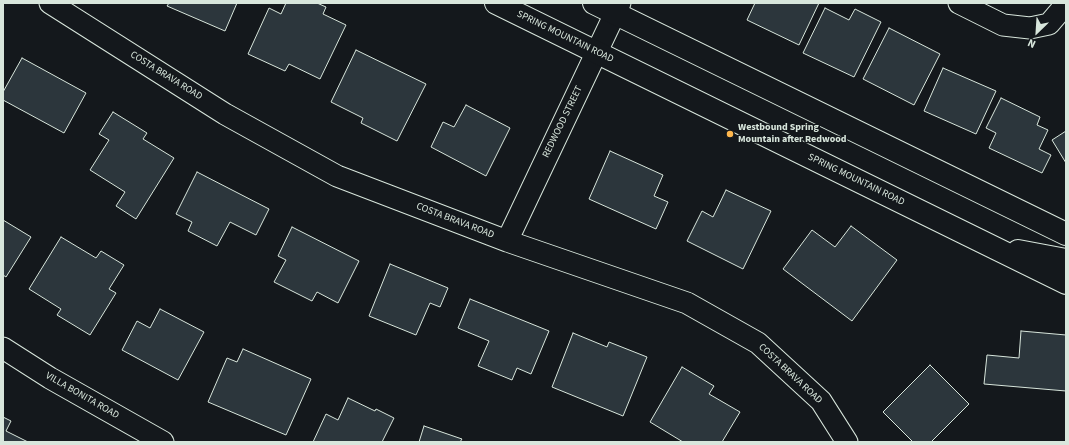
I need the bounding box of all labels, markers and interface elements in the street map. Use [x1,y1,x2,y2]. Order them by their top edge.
street label: SPRING MOUNTAIN ROAD [515,8,615,66]
north arrow [1017,12,1057,52]
text: N [1025,35,1038,52]
street label: COSTA BRAVA ROAD [128,49,204,103]
street label: REDWOOD STREET [540,84,586,160]
place label: Westbound Spring Mountain after Redwood [738,122,847,146]
marker: Westbound Spring Mountain after Redwood [725,129,735,139]
street label: SPRING MOUNTAIN ROAD [806,151,906,209]
street label: COSTA BRAVA ROAD [414,201,496,241]
street label: COSTA BRAVA ROAD [756,341,824,407]
street label: VILLA BONITA ROAD [43,370,121,422]

